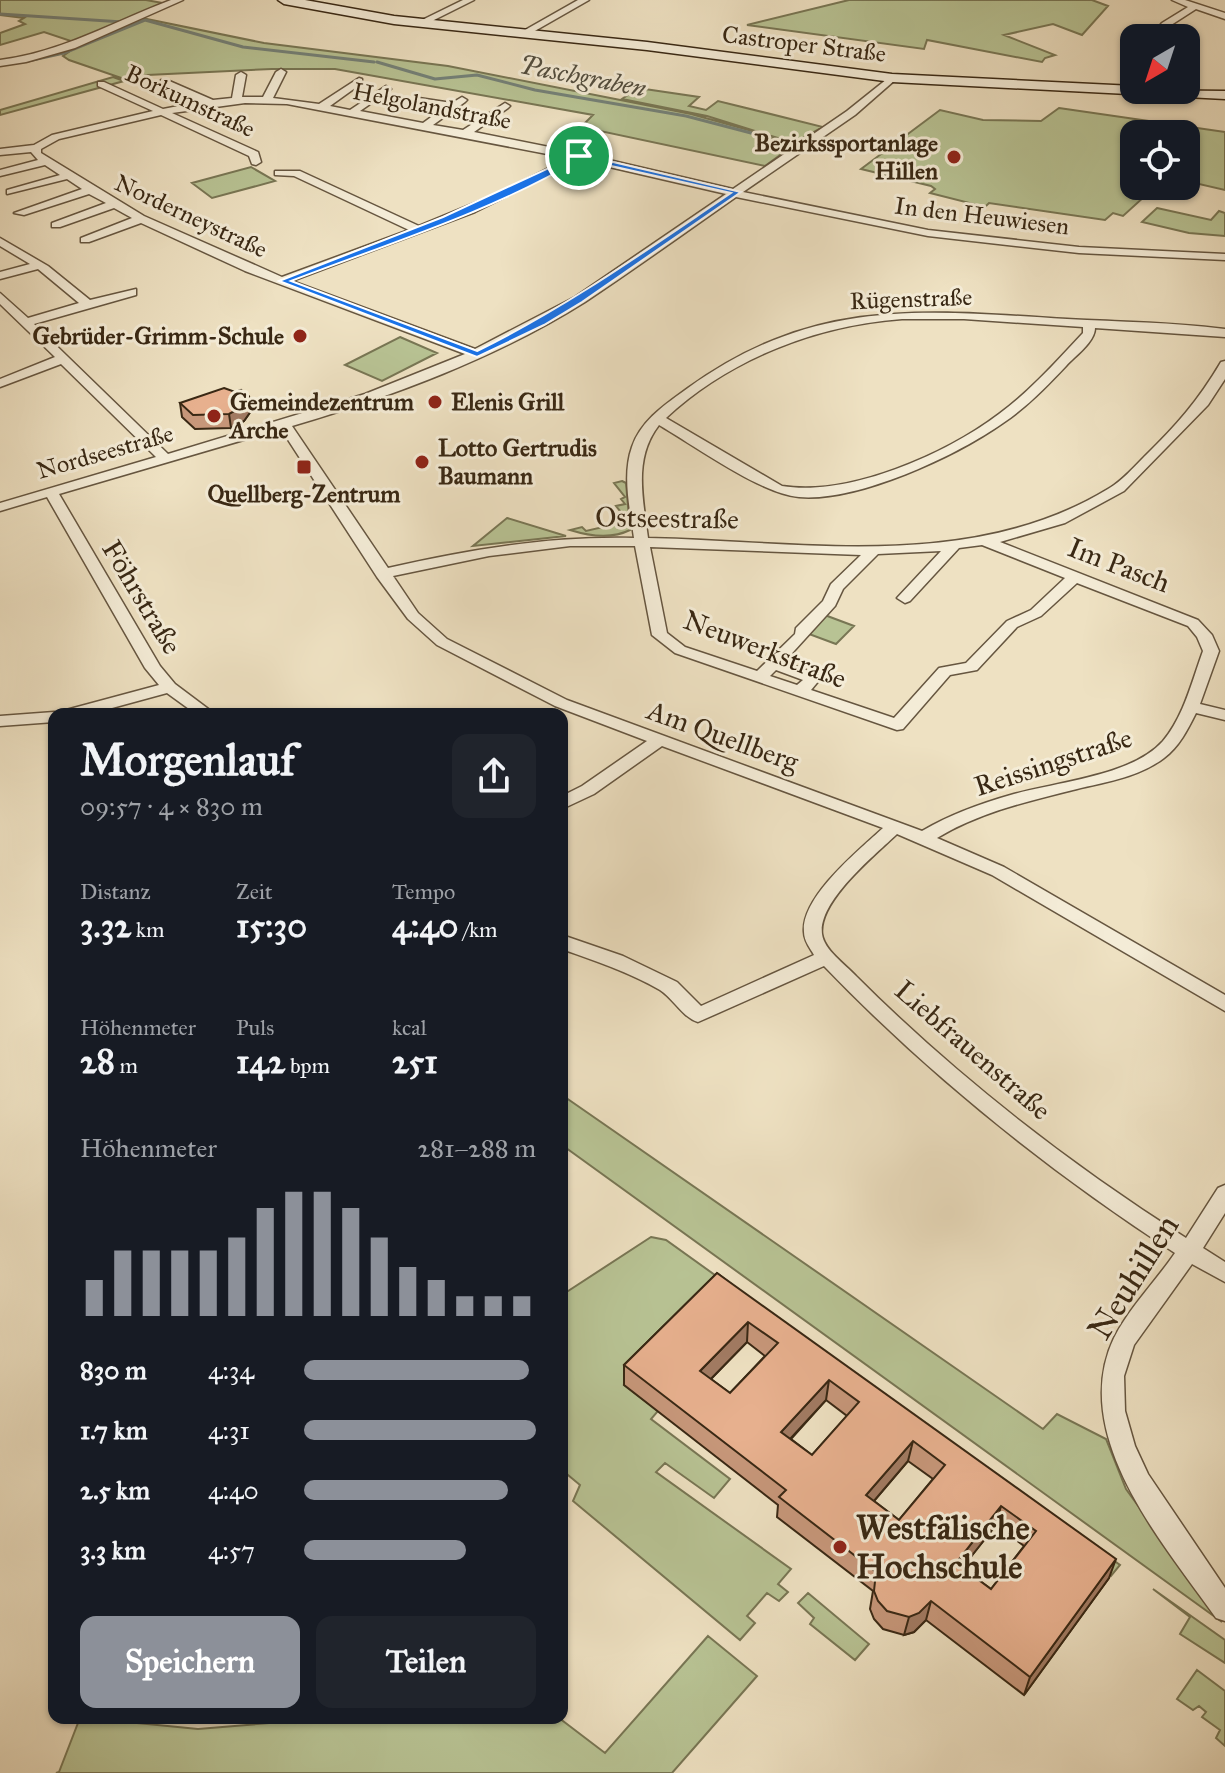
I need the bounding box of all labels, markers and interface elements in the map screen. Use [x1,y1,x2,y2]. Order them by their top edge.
street label: Castroper Straße [720,19,888,69]
north arrow [1120,24,1200,104]
map controls [1120,24,1200,200]
water label: Paschgraben [517,48,649,104]
street label: Borkumstraße [120,58,260,144]
street label: Helgolandstraße [350,76,514,136]
button: locate [1120,120,1200,200]
pin [545,122,613,190]
place label: Bezirkssportanlage Hillen [754,128,938,186]
icon: arrive [557,134,601,178]
marker: Bezirkssportanlage Hillen [945,148,963,166]
street label: Norderneystraße [110,168,272,264]
street label: In den Heuwiesen [893,190,1071,242]
street label: Rügenstraße [849,282,973,316]
place label: Gebrüder-Grimm-Schule [32,321,284,351]
marker: Gebrüder-Grimm-Schule [291,327,309,345]
place label: Gemeindezentrum Arche [228,387,415,445]
place label: Elenis Grill [451,387,565,417]
marker: Elenis Grill [426,393,444,411]
marker: Gemeindezentrum Arche [205,407,223,425]
street label: Nordseestraße [33,418,177,486]
place label: Lotto Gertrudis Baumann [438,433,597,491]
marker: Lotto Gertrudis Baumann [413,453,431,471]
marker: Quellberg-Zentrum [295,458,313,476]
place label: Quellberg-Zentrum [208,479,401,509]
street label: Ostseestraße [595,499,739,537]
street label: Im Pasch [1063,530,1175,601]
street label: Föhrstraße [94,534,190,660]
street label: Neuwerkstraße [679,602,851,696]
street label: Am Quellberg [641,692,804,780]
street label: Reissingstraße [970,720,1136,804]
text: Morgenlauf [80,733,295,787]
button: share [452,734,536,818]
text: 09:57 · 4 × 830 m [80,790,263,822]
text: Distanz [80,878,151,905]
text: Zeit [236,878,273,905]
text: Tempo [392,878,455,905]
text: 3.32 [80,905,131,946]
text: 15:30 [236,905,307,946]
text: 4:40 [392,905,458,946]
text: km [131,916,165,943]
text: /km [458,916,498,943]
street label: Liebfrauenstraße [888,973,1058,1127]
text: Höhenmeter [80,1014,196,1041]
text: Puls [236,1014,274,1041]
text: kcal [392,1014,427,1041]
text: 28 [80,1041,115,1082]
text: 142 [236,1041,285,1082]
text: 251 [392,1041,438,1082]
text: m [115,1052,138,1079]
text: bpm [285,1052,330,1079]
text: Höhenmeter [80,1132,217,1164]
text: 281–288 m [418,1132,536,1164]
street label: Neuhillen [1079,1207,1187,1347]
text: 830 m [80,1354,147,1386]
text: 4:34 [208,1354,254,1386]
text: 1.7 km [80,1414,148,1446]
text: 4:31 [208,1414,250,1446]
text: 2.5 km [80,1474,150,1506]
text: 4:40 [208,1474,259,1506]
place label: Westfälische Hochschule [856,1507,1030,1587]
text: 3.3 km [80,1534,146,1566]
text: 4:57 [208,1534,255,1566]
marker: Westfälische Hochschule [831,1538,849,1556]
button: Speichern [80,1616,300,1708]
button: Teilen [316,1616,536,1708]

